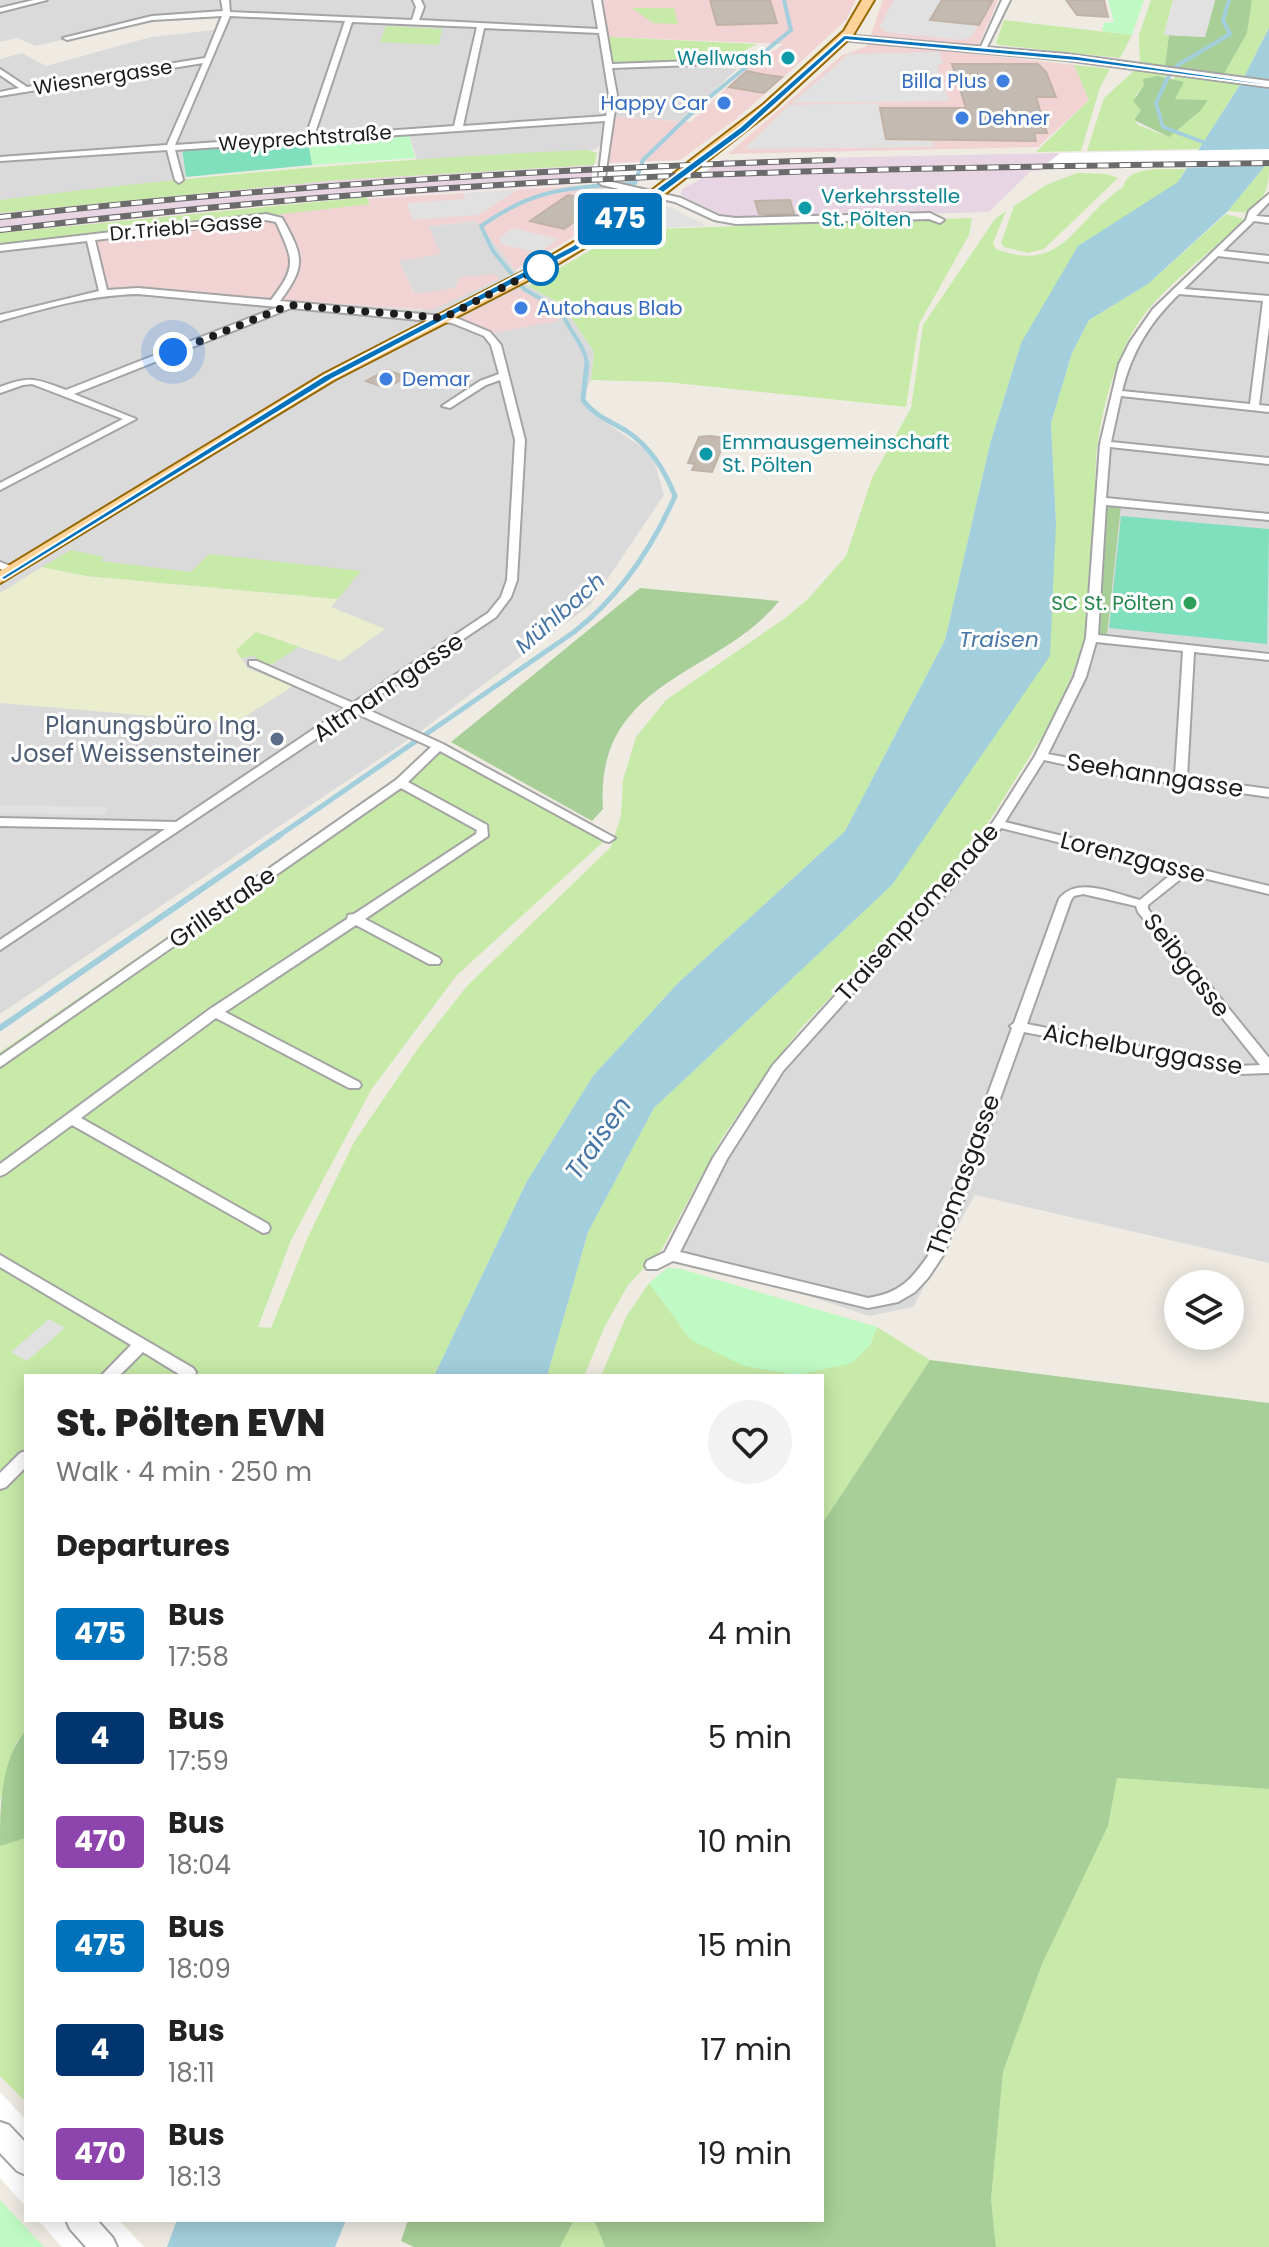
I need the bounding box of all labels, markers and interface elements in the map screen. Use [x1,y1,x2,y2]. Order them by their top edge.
place label: Wellwash [677,44,772,72]
marker: Wellwash [779,49,797,67]
street label: Wiesnergasse [32,52,174,102]
place label: Billa Plus [901,67,987,95]
marker: Billa Plus [994,72,1012,90]
place label: Happy Car [601,89,708,117]
marker: Happy Car [715,94,733,112]
place label: Dehner [978,104,1050,132]
marker: Dehner [953,109,971,127]
street label: Weyprechtstraße [217,118,393,158]
place label: Verkehrsstelle St. Pölten [821,182,960,233]
line badge: 475 [574,193,666,245]
text: 475 [594,199,646,238]
marker: Verkehrsstelle St. Pölten [796,199,814,217]
street label: Dr.Triebl-Gasse [108,206,264,248]
unlabelled marker [524,251,558,285]
place label: Autohaus Blab [537,294,682,322]
marker: Autohaus Blab [512,299,530,317]
your location [153,332,193,372]
place label: Demar [402,365,470,393]
marker: Demar [377,370,395,388]
place label: Emmausgemeinschaft St. Pölten [722,428,950,479]
marker: Emmausgemeinschaft St. Pölten [697,445,715,463]
water label: Mühlbach [508,565,612,661]
place label: SC St. Pölten [1051,589,1174,617]
marker: SC St. Pölten [1181,594,1199,612]
street label: Altmanngasse [306,624,470,750]
water label: Traisen [959,624,1039,655]
place label: Planungsbüro Ing. Josef Weissensteiner [10,709,261,770]
marker: Planungsbüro Ing. Josef Weissensteiner [268,730,286,748]
street label: Seehanngasse [1064,745,1246,805]
street label: Traisenpromenade [828,816,1006,1008]
street label: Lorenzgasse [1057,823,1209,891]
street label: Grillstraße [162,858,282,956]
street label: Seibgasse [1136,906,1238,1024]
street label: Aichelburggasse [1041,1015,1245,1083]
water label: Traisen [556,1089,640,1187]
street label: Thomasgasse [918,1090,1008,1260]
map controls [1164,1270,1244,1350]
button: layers [1164,1270,1244,1350]
text: St. Pölten EVN [56,1396,325,1449]
button: heart [708,1400,792,1484]
text: Walk · 4 min · 250 m [56,1454,312,1490]
text: Departures [56,1524,230,1567]
text: Bus [168,1593,225,1636]
text: 4 min [708,1612,792,1655]
text: 475 [74,1614,126,1653]
text: 17:58 [168,1639,229,1675]
text: Bus [168,1697,225,1740]
text: 5 min [708,1716,792,1759]
text: 4 [91,1718,109,1757]
text: 17:59 [168,1743,229,1779]
text: Bus [168,1801,225,1844]
text: 10 min [698,1820,792,1863]
text: 470 [74,1822,126,1861]
text: 18:04 [168,1847,231,1883]
text: Bus [168,1905,225,1948]
text: 15 min [698,1924,792,1967]
text: 475 [74,1926,126,1965]
text: 18:09 [168,1951,231,1987]
text: Bus [168,2009,225,2052]
text: 17 min [701,2028,792,2071]
text: 4 [91,2030,109,2069]
text: 18:11 [168,2055,215,2091]
text: Bus [168,2113,225,2156]
text: 19 min [698,2132,792,2175]
text: 470 [74,2134,126,2173]
text: 18:13 [168,2159,222,2195]

